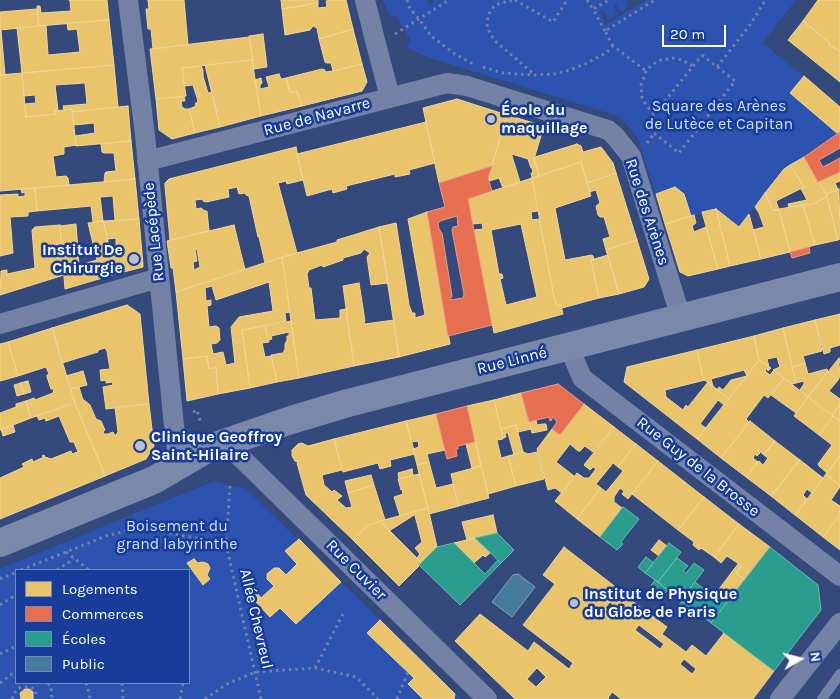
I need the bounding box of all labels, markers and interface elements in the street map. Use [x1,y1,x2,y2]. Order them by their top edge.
scale bar [665,15,729,47]
text: 20 m [670,25,705,43]
street label: Rue de Navarre [262,94,372,140]
park label: Square des Arènes de Lutèce et Capitan [645,96,793,134]
place label: École du maquillage [501,100,587,138]
marker: École du maquillage [485,113,497,125]
street label: Rue des Arènes [621,156,673,268]
street label: Rue Lacépède [139,182,169,282]
place label: Institut De Chirurgie [42,240,123,278]
marker: Institut De Chirurgie [127,252,141,266]
street label: Rue Linné [475,343,549,379]
street label: Rue Guy de la Brosse [633,413,763,521]
place label: Clinique Geoffroy Saint-Hilaire [151,427,282,465]
marker: Clinique Geoffroy Saint-Hilaire [133,439,147,453]
park label: Boisement du grand labyrinthe [117,516,237,554]
street label: Rue Cuvier [322,536,390,604]
street label: Allée Chevreul [235,567,277,671]
legend [15,569,190,684]
text: Logements [62,580,138,598]
place label: Institut de Physique du Globe de Paris [584,584,737,622]
marker: Institut de Physique du Globe de Paris [568,597,580,609]
text: Commerces [62,605,144,623]
text: Écoles [62,630,106,648]
north arrow [775,634,825,684]
text: N [806,651,824,663]
text: Public [62,655,105,673]

